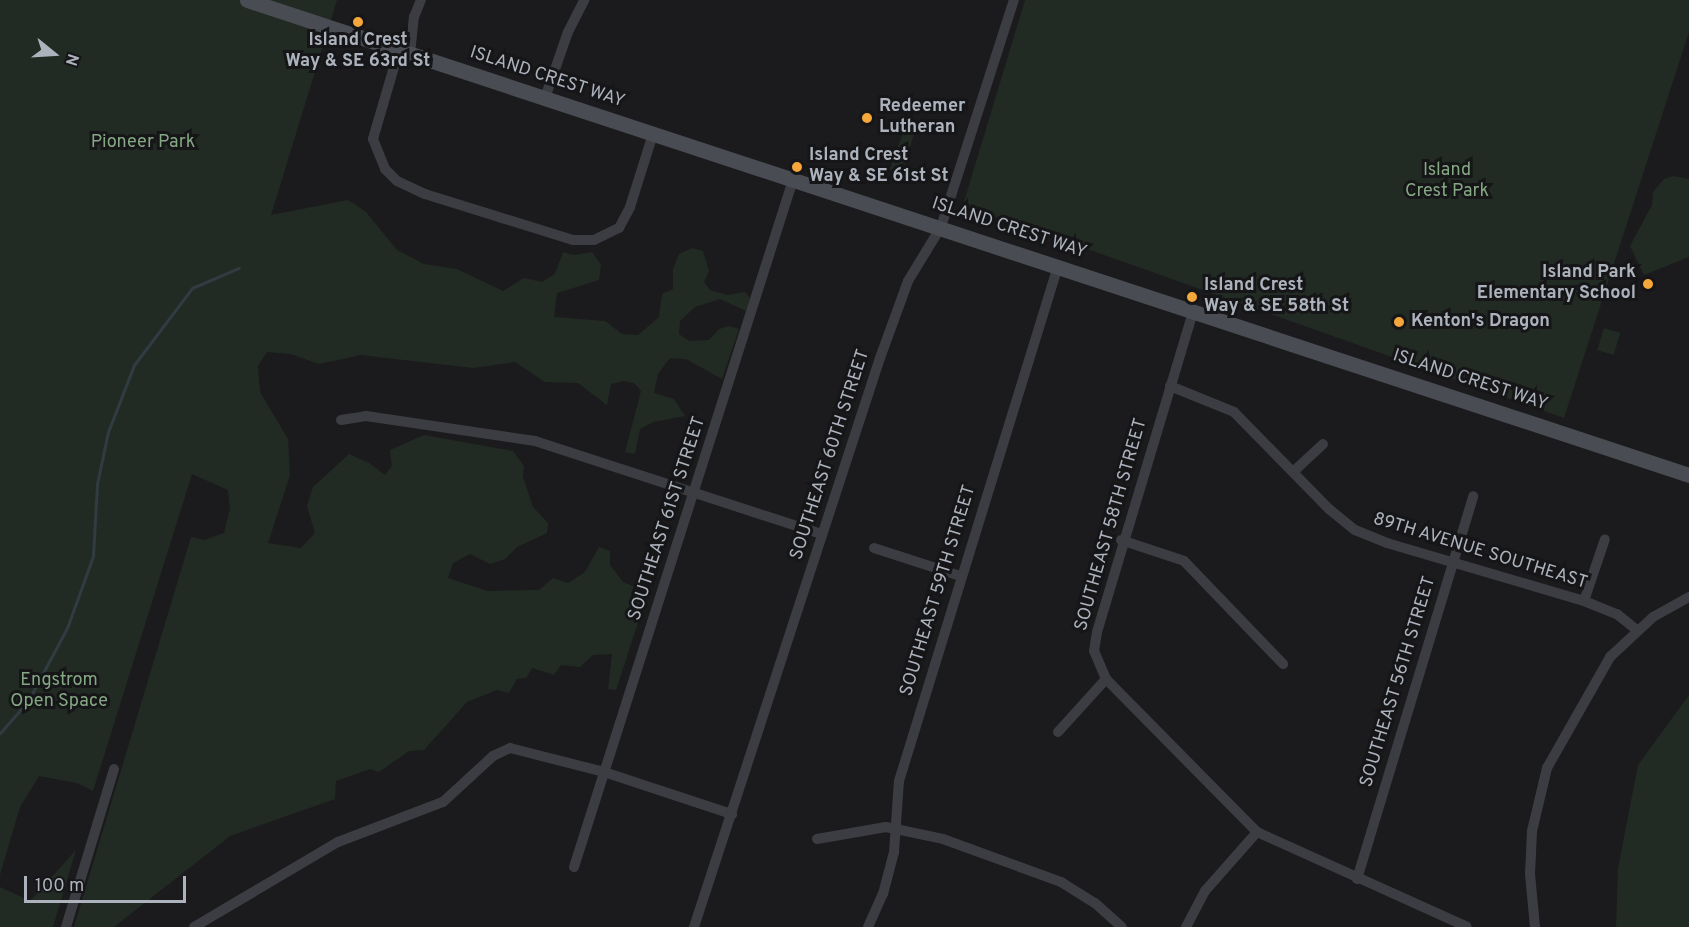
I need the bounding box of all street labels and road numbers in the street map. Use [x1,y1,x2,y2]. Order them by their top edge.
street label: ISLAND CREST WAY [466,43,628,113]
street label: ISLAND CREST WAY [928,194,1090,264]
street label: ISLAND CREST WAY [1389,346,1551,416]
street label: SOUTHEAST 60TH STREET [787,347,875,563]
street label: SOUTHEAST 61ST STREET [625,414,711,624]
street label: SOUTHEAST 58TH STREET [1071,416,1153,634]
street label: SOUTHEAST 59TH STREET [896,482,982,700]
street label: 89TH AVENUE SOUTHEAST [1370,509,1590,595]
street label: SOUTHEAST 56TH STREET [1356,574,1442,790]

